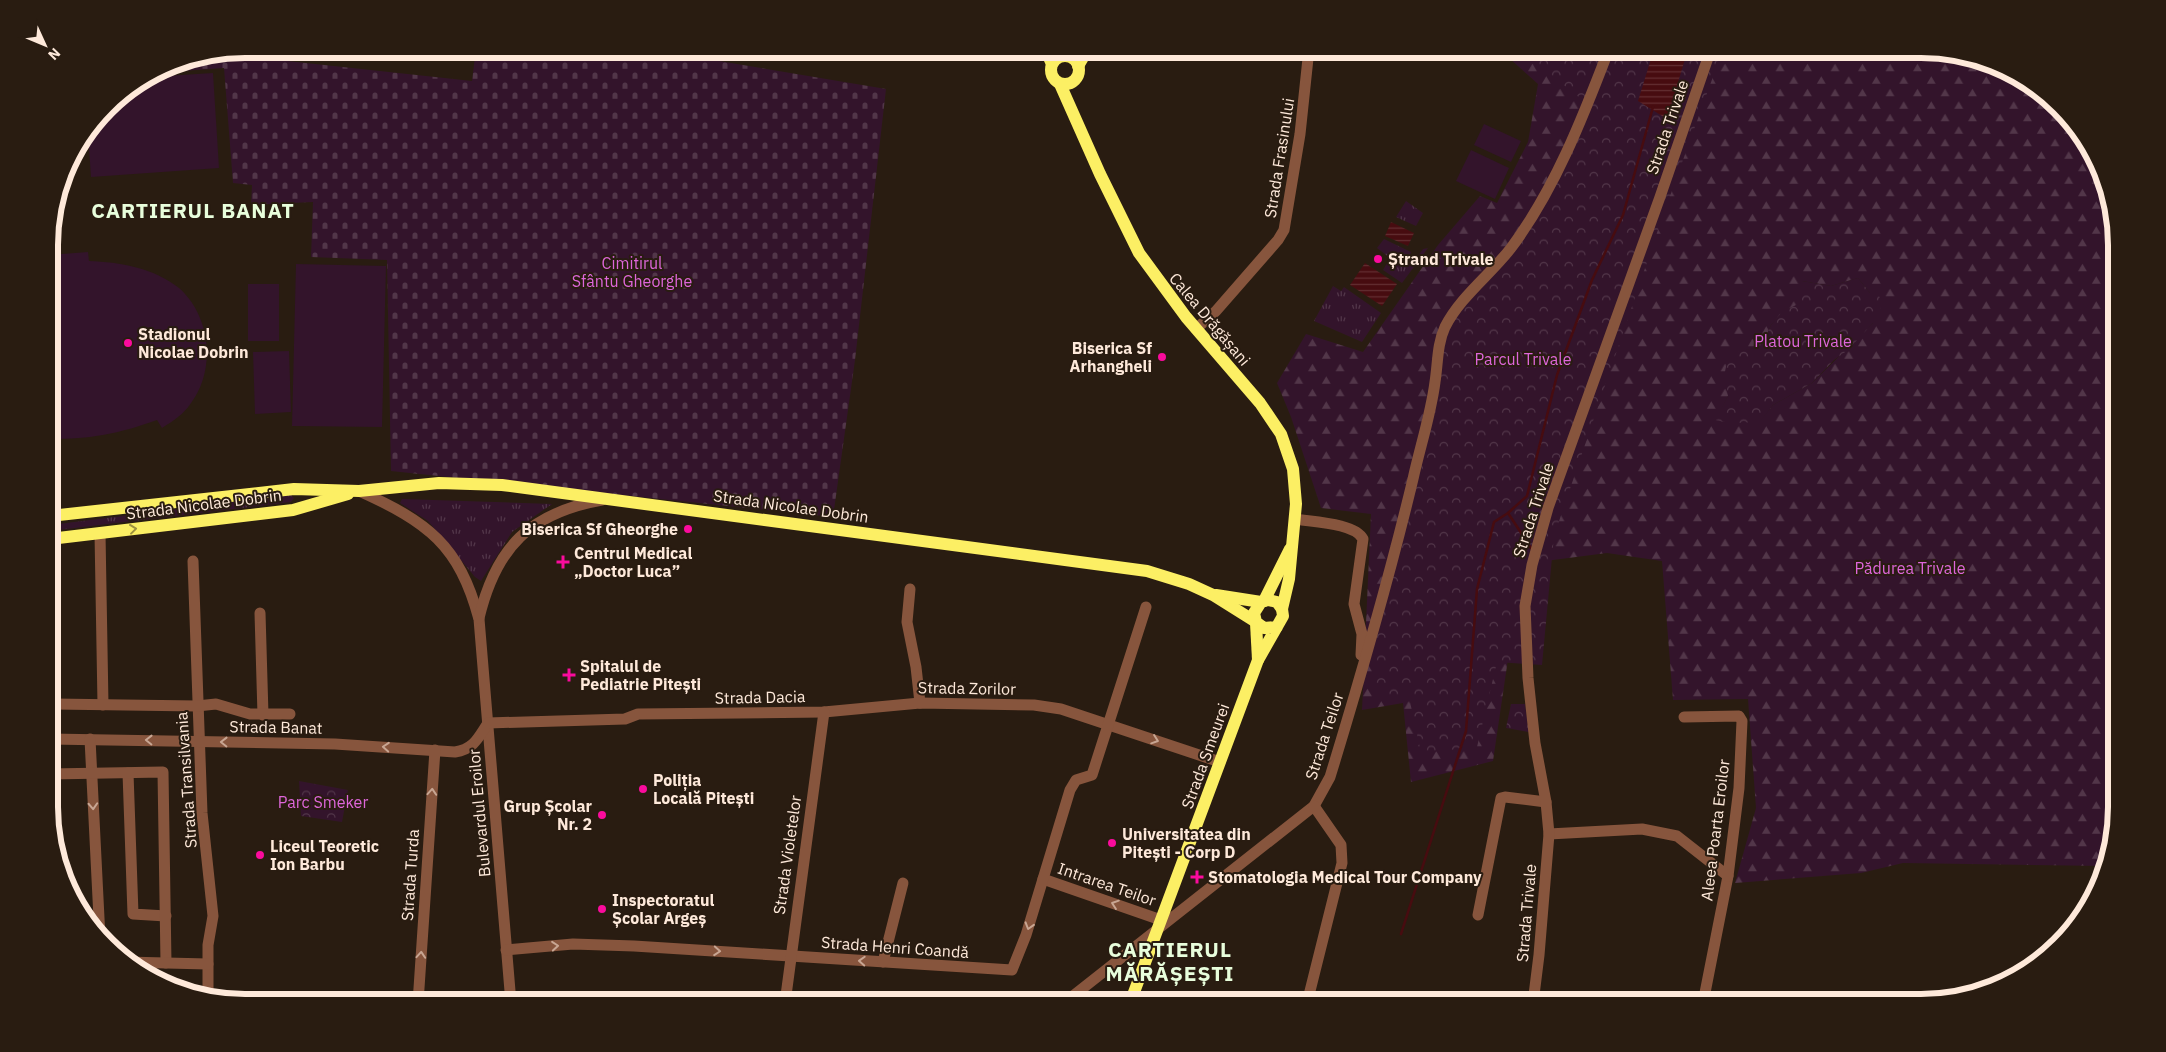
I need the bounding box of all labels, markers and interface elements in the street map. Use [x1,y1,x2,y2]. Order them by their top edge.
north arrow [20,20,70,70]
text: N [44,44,64,64]
street label: Strada Trivale [1641,77,1693,177]
street label: Strada Frasinului [1260,97,1298,219]
district label: CARTIERUL BANAT [91,196,295,224]
place label: Ștrand Trivale [1388,249,1494,269]
park label: Cimitirul Sfântu Gheorghe [572,253,692,291]
marker: Ștrand Trivale [1372,253,1384,265]
street label: Calea Drăgășani [1165,268,1255,370]
place label: Stadionul Nicolae Dobrin [138,324,249,362]
park label: Platou Trivale [1754,331,1852,351]
marker: Stadionul Nicolae Dobrin [122,337,134,349]
place label: Biserica Sf Arhangheli [1070,338,1152,376]
park label: Parcul Trivale [1475,349,1572,369]
marker: Biserica Sf Arhangheli [1156,351,1168,363]
street label: Strada Trivale [1508,460,1558,560]
street label: Strada Nicolae Dobrin [125,485,283,523]
street label: Strada Nicolae Dobrin [712,485,870,527]
place label: Biserica Sf Gheorghe [521,519,678,539]
marker: Biserica Sf Gheorghe [682,523,694,535]
one-way arrow [129,525,137,535]
place label: Centrul Medical „Doctor Luca” [574,543,692,581]
marker: Centrul Medical „Doctor Luca” [556,555,570,569]
park label: Pădurea Trivale [1854,558,1966,578]
place label: Spitalul de Pediatrie Pitești [580,656,701,694]
marker: Spitalul de Pediatrie Pitești [562,668,576,682]
street label: Strada Zorilor [918,677,1016,699]
street label: Strada Dacia [714,686,806,708]
street label: Strada Teilor [1300,690,1348,782]
street label: Strada Smeurei [1177,701,1233,811]
street label: Strada Transilvania [171,711,201,849]
street label: Strada Banat [229,716,323,738]
one-way arrow [1150,734,1158,744]
one-way arrow [145,735,153,746]
one-way arrow [220,737,228,747]
one-way arrow [382,742,390,753]
street label: Bulevardul Eroilor [463,748,495,878]
street label: Aleea Poarta Eroilor [1696,758,1734,902]
place label: Poliția Locală Pitești [653,770,754,808]
marker: Poliția Locală Pitești [637,783,649,795]
one-way arrow [426,788,437,796]
park label: Parc Smeker [278,792,368,812]
street label: Strada Violetelor [769,794,805,916]
place label: Grup Școlar Nr. 2 [503,796,593,834]
one-way arrow [88,802,99,810]
marker: Grup Școlar Nr. 2 [596,809,608,821]
place label: Universitatea din Pitești - Corp D [1122,824,1251,862]
street label: Strada Turda [397,828,423,922]
place label: Liceul Teoretic Ion Barbu [270,836,379,874]
marker: Universitatea din Pitești - Corp D [1106,837,1118,849]
marker: Liceul Teoretic Ion Barbu [254,849,266,861]
street label: Intrarea Teilor [1055,858,1159,910]
street label: Strada Trivale [1512,863,1540,963]
place label: Stomatologia Medical Tour Company [1208,867,1482,887]
marker: Stomatologia Medical Tour Company [1190,870,1204,884]
place label: Inspectoratul Școlar Argeș [612,890,715,928]
one-way arrow [1111,900,1120,910]
marker: Inspectoratul Școlar Argeș [596,903,608,915]
one-way arrow [1024,921,1034,930]
street label: Strada Henri Coandă [820,932,970,962]
district label: CARTIERUL MĂRĂȘEȘTI [1106,935,1234,987]
one-way arrow [551,940,559,951]
one-way arrow [714,946,722,957]
one-way arrow [415,950,426,958]
one-way arrow [858,955,866,966]

